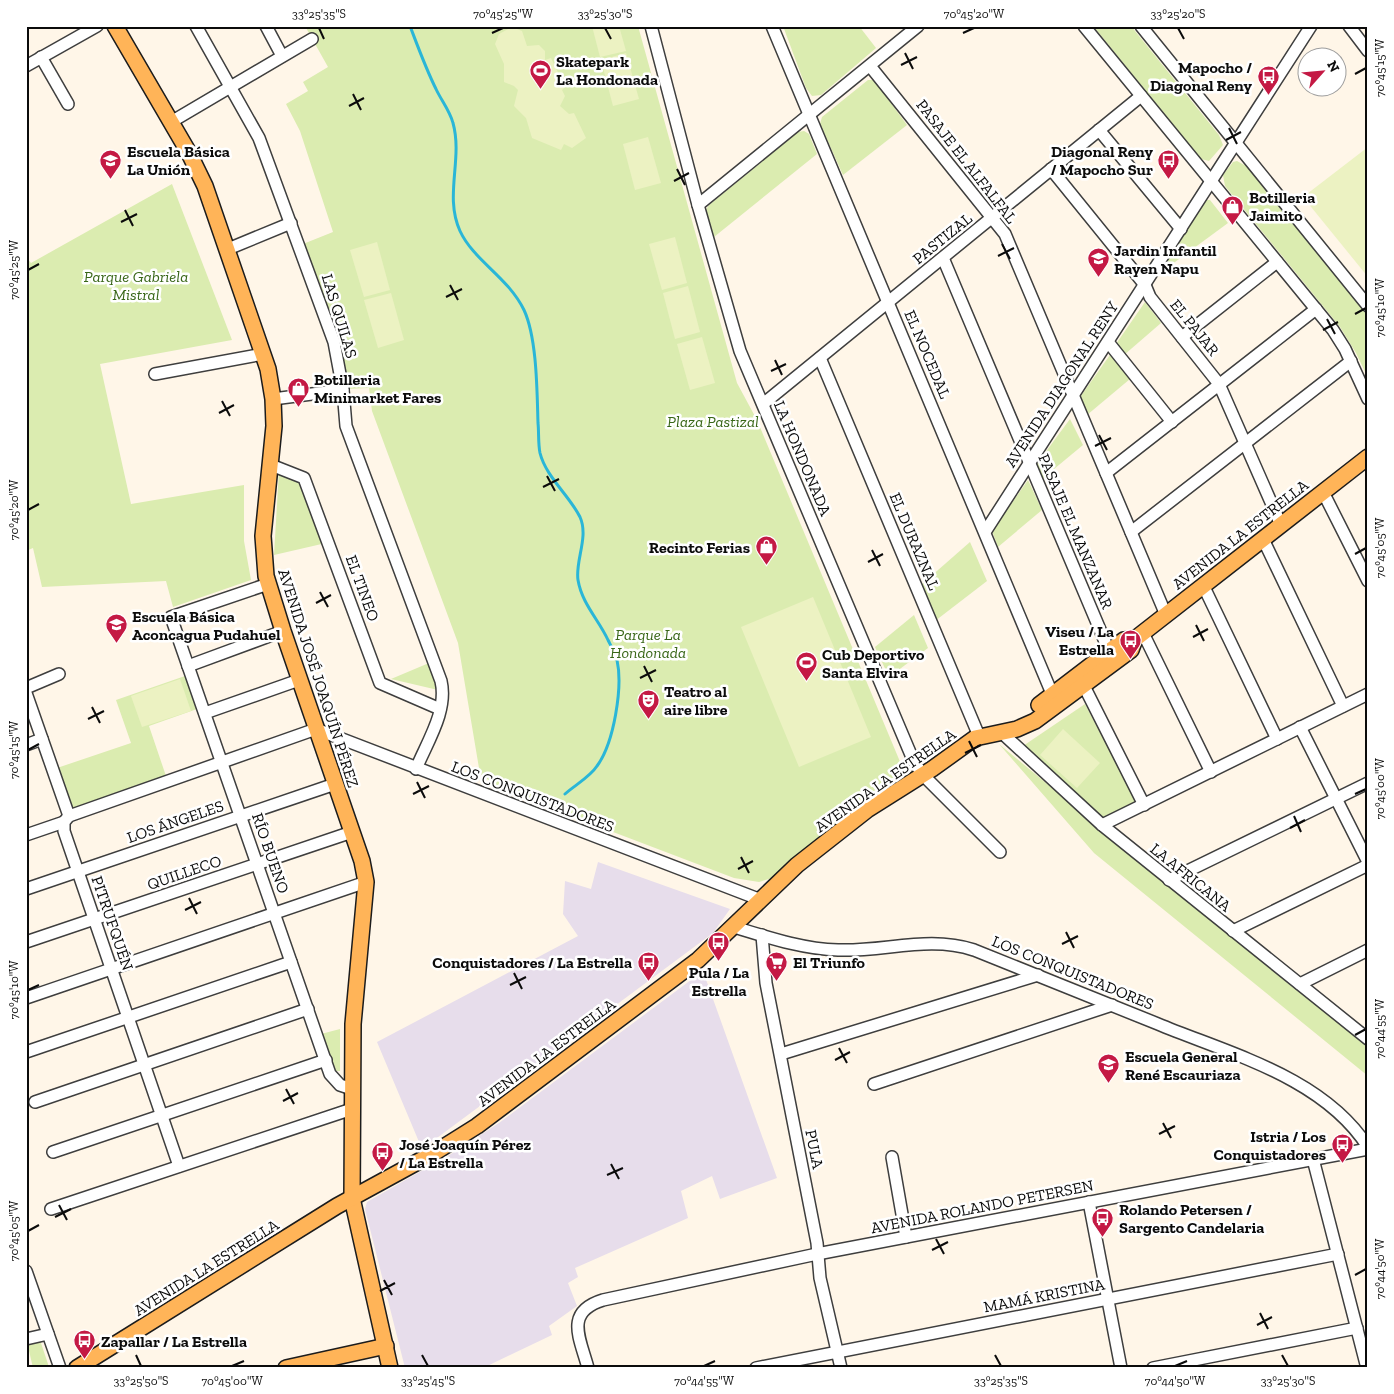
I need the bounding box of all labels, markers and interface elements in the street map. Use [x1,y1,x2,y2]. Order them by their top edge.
text: 33°25'35"S [292,7,346,21]
text: 70°45'25"W [473,7,534,21]
text: 33°25'30"S [578,7,632,21]
text: 70°45'20"W [944,7,1005,21]
text: 33°25'20"S [1150,7,1206,21]
text: 70°45'15"W [1373,38,1387,97]
north arrow [1296,48,1346,98]
place label: Skatepark La Hondonada [556,52,658,89]
sports icon: Skatepark La Hondonada [528,58,552,89]
place label: Mapocho / Diagonal Reny [1150,58,1253,95]
text: N [1323,58,1343,75]
bus stop icon: Mapocho / Diagonal Reny [1256,64,1280,95]
street label: PASAJE EL ALFALFAL [912,96,1021,227]
place label: Escuela Básica La Unión [127,142,230,179]
place label: Diagonal Reny / Mapocho Sur [1051,142,1154,179]
school or university icon: Escuela Básica La Unión [99,148,123,179]
bus stop icon: Diagonal Reny / Mapocho Sur [1157,148,1181,179]
place label: Botilleria Jaimito [1249,188,1315,225]
shop icon: Botilleria Jaimito [1221,194,1245,225]
street label: PASTIZAL [909,209,976,268]
text: 70°45'25"W [7,239,21,300]
place label: Jardin Infantil Rayen Napu [1114,241,1217,278]
school or university icon: Jardin Infantil Rayen Napu [1086,247,1110,278]
park label: Parque Gabriela Mistral [84,267,188,304]
street label: LAS QUILAS [318,272,361,361]
text: 70°45'10"W [1373,278,1387,337]
street label: EL PAJAR [1166,295,1223,359]
street label: AVENIDA DIAGONAL RENY [1001,298,1122,471]
street label: EL NOCEDAL [900,307,955,402]
place label: Botilleria Minimarket Fares [314,370,441,407]
shop icon: Botilleria Minimarket Fares [286,376,310,407]
street label: LA HONDONADA [770,398,836,519]
park label: Plaza Pastizal [667,412,759,431]
street label: PASAJE EL MANZANAR [1034,451,1117,612]
street label: AVENIDA LA ESTRELLA [1168,475,1313,593]
text: 70°45'20"W [7,479,21,540]
street label: EL DURAZNAL [885,490,944,593]
text: 70°45'05"W [1373,517,1387,578]
shop icon: Recinto Ferias [754,535,778,566]
place label: Recinto Ferias [649,538,750,557]
street label: EL TINEO [342,552,383,624]
street label: AVENIDA JOSÉ JOAQUÍN PÉREZ [274,566,363,790]
place label: Escuela Básica Aconcagua Pudahuel [132,607,281,644]
school or university icon: Escuela Básica Aconcagua Pudahuel [104,613,128,644]
place label: Viseu / La Estrella [1045,622,1114,659]
park label: Parque La Hondonada [610,625,686,662]
bus stop icon: Viseu / La Estrella [1118,628,1142,659]
place label: Cub Deportivo Santa Elvira [822,645,925,682]
sports icon: Cub Deportivo Santa Elvira [794,651,818,682]
place label: Teatro al aire libre [664,682,728,719]
theatre icon: Teatro al aire libre [636,688,660,719]
text: 70°45'15"W [7,720,21,779]
street label: AVENIDA LA ESTRELLA [811,724,960,836]
street label: LOS CONQUISTADORES [449,757,617,836]
text: 70°45'00"W [1373,758,1387,820]
street label: LOS ÁNGELES [124,796,226,847]
street label: RÍO BUENO [248,810,293,896]
street label: LA AFRICANA [1146,839,1235,916]
street label: QUILLECO [145,851,224,894]
street label: PITRUFQUÉN [87,873,138,973]
bus stop icon: Pula / La Estrella [707,931,731,962]
street label: LOS CONQUISTADORES [989,931,1156,1014]
bus stop icon: Conquistadores / La Estrella [636,950,660,981]
supermarket icon: El Triunfo [765,950,789,981]
place label: Conquistadores / La Estrella [432,953,632,972]
place label: El Triunfo [793,953,866,972]
text: 70°45'10"W [7,960,21,1019]
place label: Pula / La Estrella [689,963,749,1000]
street label: AVENIDA LA ESTRELLA [474,994,619,1110]
text: 70°44'55"W [1373,998,1387,1059]
place label: Escuela General René Escauriaza [1125,1047,1241,1084]
school or university icon: Escuela General René Escauriaza [1097,1053,1121,1084]
place label: Istria / Los Conquistadores [1213,1127,1326,1164]
street label: PULA [801,1128,828,1171]
bus stop icon: Istria / Los Conquistadores [1330,1133,1354,1164]
place label: José Joaquín Pérez / La Estrella [399,1135,531,1172]
bus stop icon: José Joaquín Pérez / La Estrella [371,1141,395,1172]
street label: AVENIDA ROLANDO PETERSEN [869,1176,1095,1237]
text: 70°45'05"W [7,1200,21,1261]
place label: Rolando Petersen / Sargento Candelaria [1119,1200,1264,1237]
bus stop icon: Rolando Petersen / Sargento Candelaria [1091,1206,1115,1237]
street label: AVENIDA LA ESTRELLA [130,1215,283,1320]
text: 70°44'50"W [1373,1238,1387,1299]
street label: MAMÁ KRISTINA [982,1274,1107,1317]
bus stop icon: Zapallar / La Estrella [73,1329,97,1360]
place label: Zapallar / La Estrella [101,1332,247,1351]
text: 33°25'50"S [113,1374,169,1388]
text: 70°45'00"W [201,1374,263,1388]
text: 33°25'45"S [401,1374,455,1388]
text: 70°44'55"W [674,1374,735,1388]
text: 33°25'35"S [974,1374,1028,1388]
text: 70°44'50"W [1145,1374,1206,1388]
text: 33°25'30"S [1261,1374,1315,1388]

